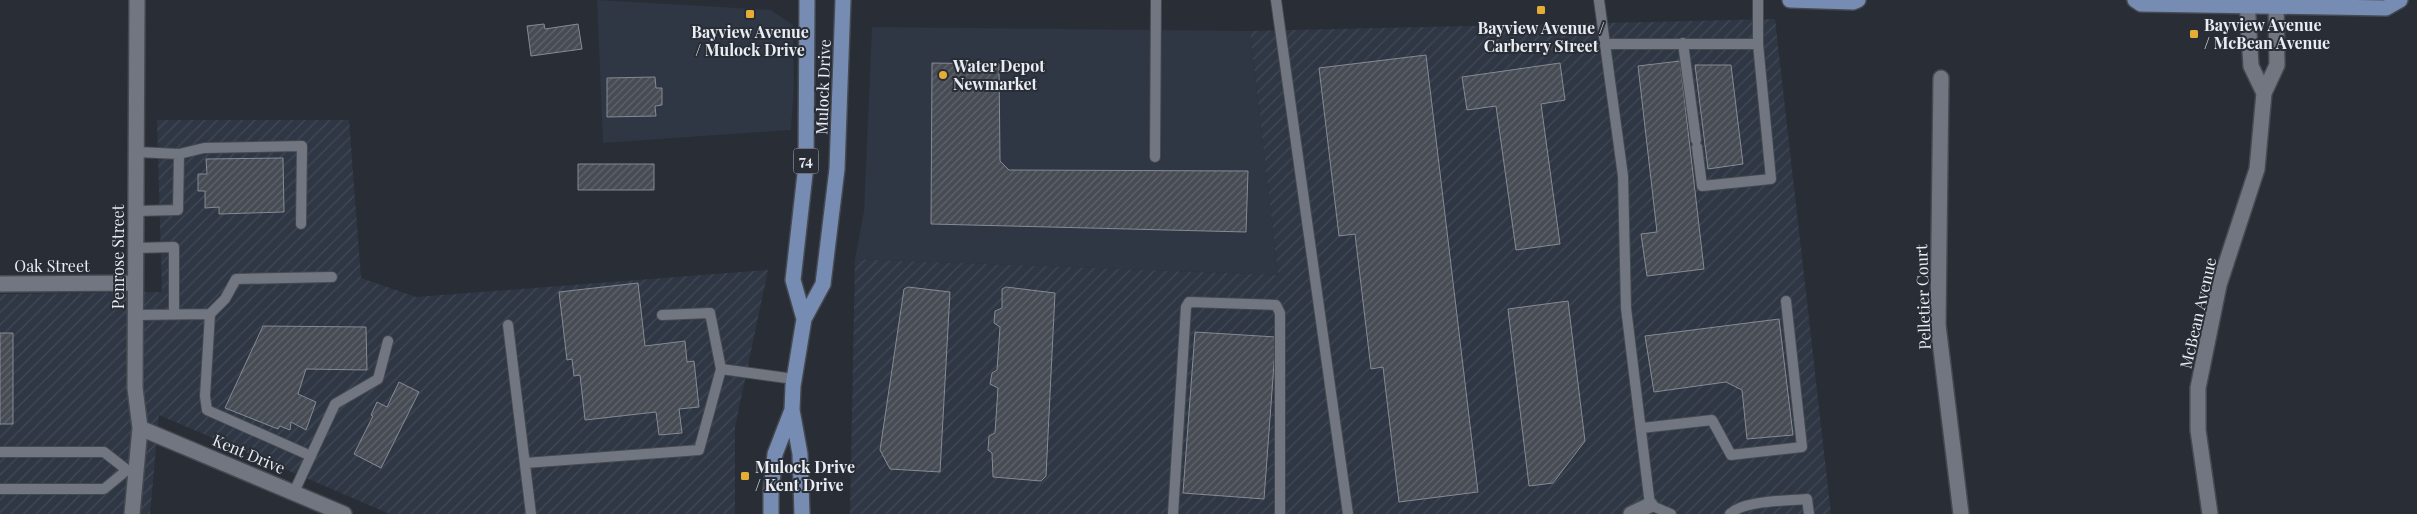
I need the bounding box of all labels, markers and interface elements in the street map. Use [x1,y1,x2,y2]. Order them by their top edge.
marker: Bayview Avenue / Carberry Street [1535,4,1547,16]
marker: Bayview Avenue / Mulock Drive [744,8,756,20]
place label: Bayview Avenue / McBean Avenue [2204,14,2330,53]
place label: Bayview Avenue / Carberry Street [1477,17,1605,56]
place label: Bayview Avenue / Mulock Drive [691,21,809,60]
marker: Bayview Avenue / McBean Avenue [2188,28,2200,40]
street label: Mulock Drive [810,39,835,135]
place label: Water Depot Newmarket [952,55,1045,94]
marker: Water Depot Newmarket [937,69,949,81]
road number: 74 [794,148,818,174]
street label: Penrose Street [107,204,128,309]
street label: Pelletier Court [1910,244,1935,350]
street label: Oak Street [14,255,90,276]
street label: McBean Avenue [2175,255,2220,370]
street label: Kent Drive [210,429,289,478]
place label: Mulock Drive / Kent Drive [755,456,855,495]
marker: Mulock Drive / Kent Drive [739,470,751,482]

